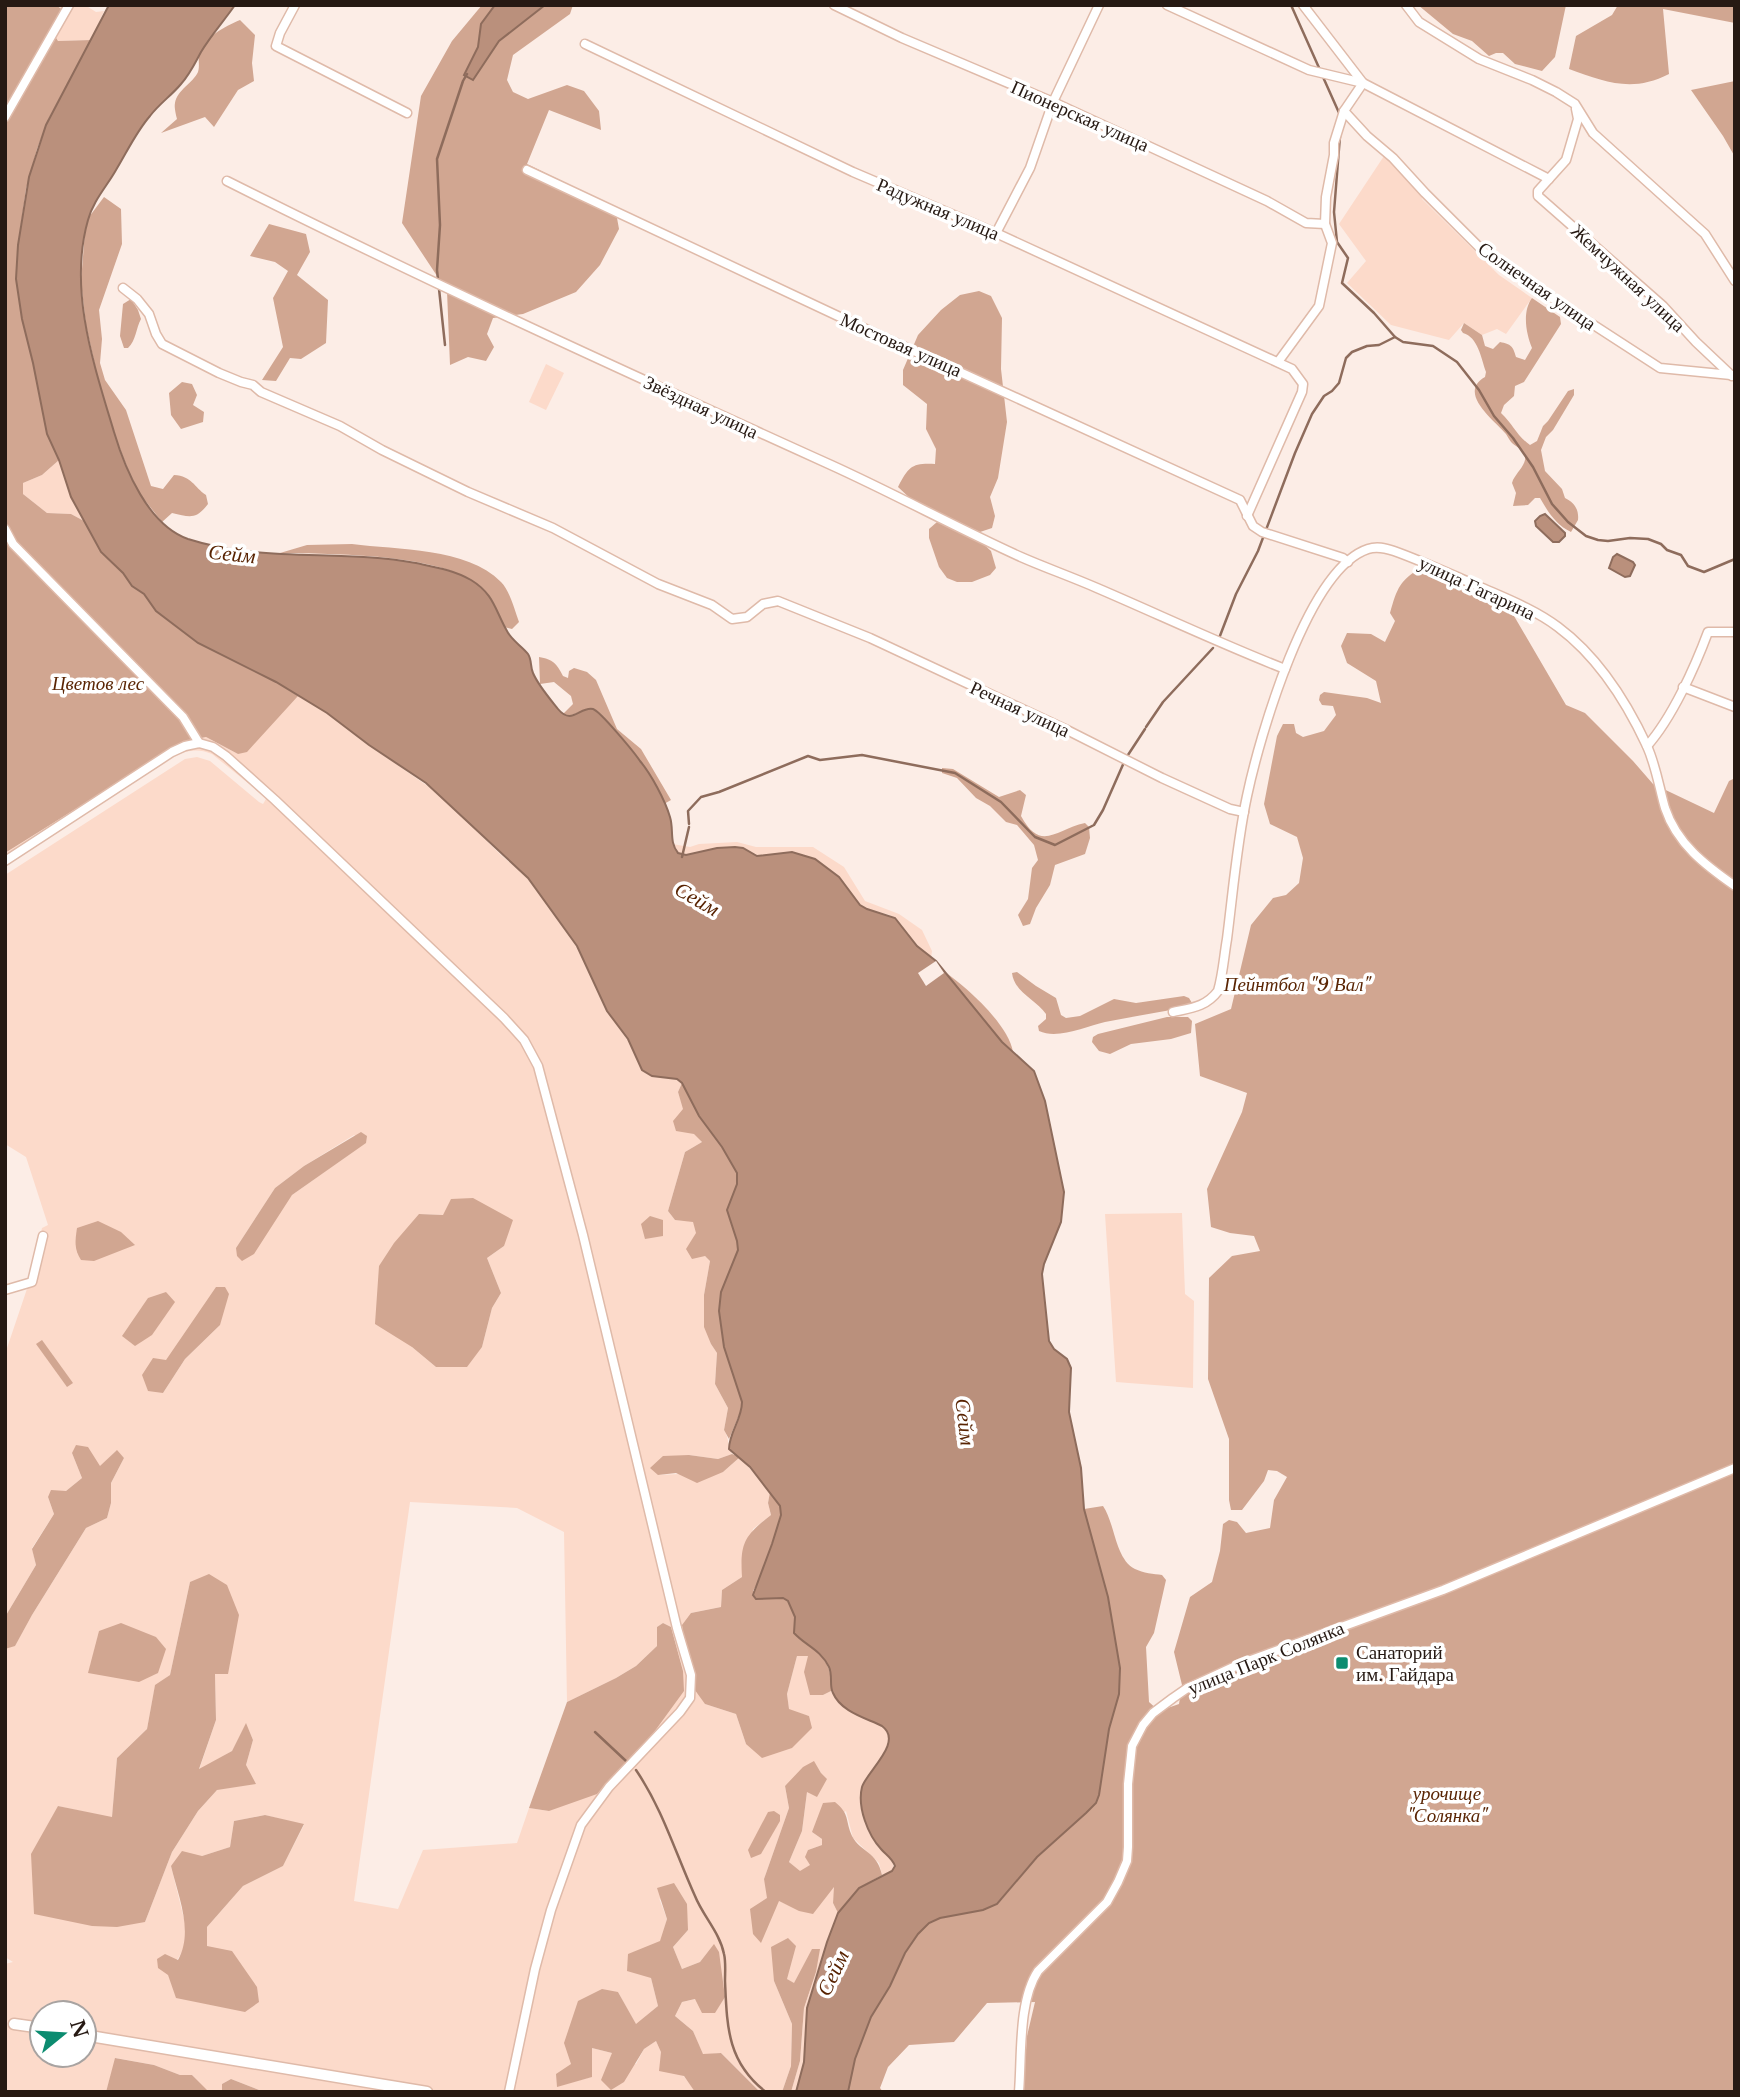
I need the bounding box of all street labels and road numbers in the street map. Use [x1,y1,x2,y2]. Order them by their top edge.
street label: Пионерская улица [1008,75,1153,157]
street label: Радужная улица [873,173,1003,245]
street label: Жемчужная улица [1566,219,1690,337]
street label: Солнечная улица [1474,237,1601,336]
street label: Мостовая улица [837,308,966,382]
street label: Звёздная улица [640,370,762,444]
street label: улица Гагарина [1415,551,1539,625]
street label: Речная улица [966,676,1074,742]
street label: улица Парк Солянка [1185,1616,1348,1700]

